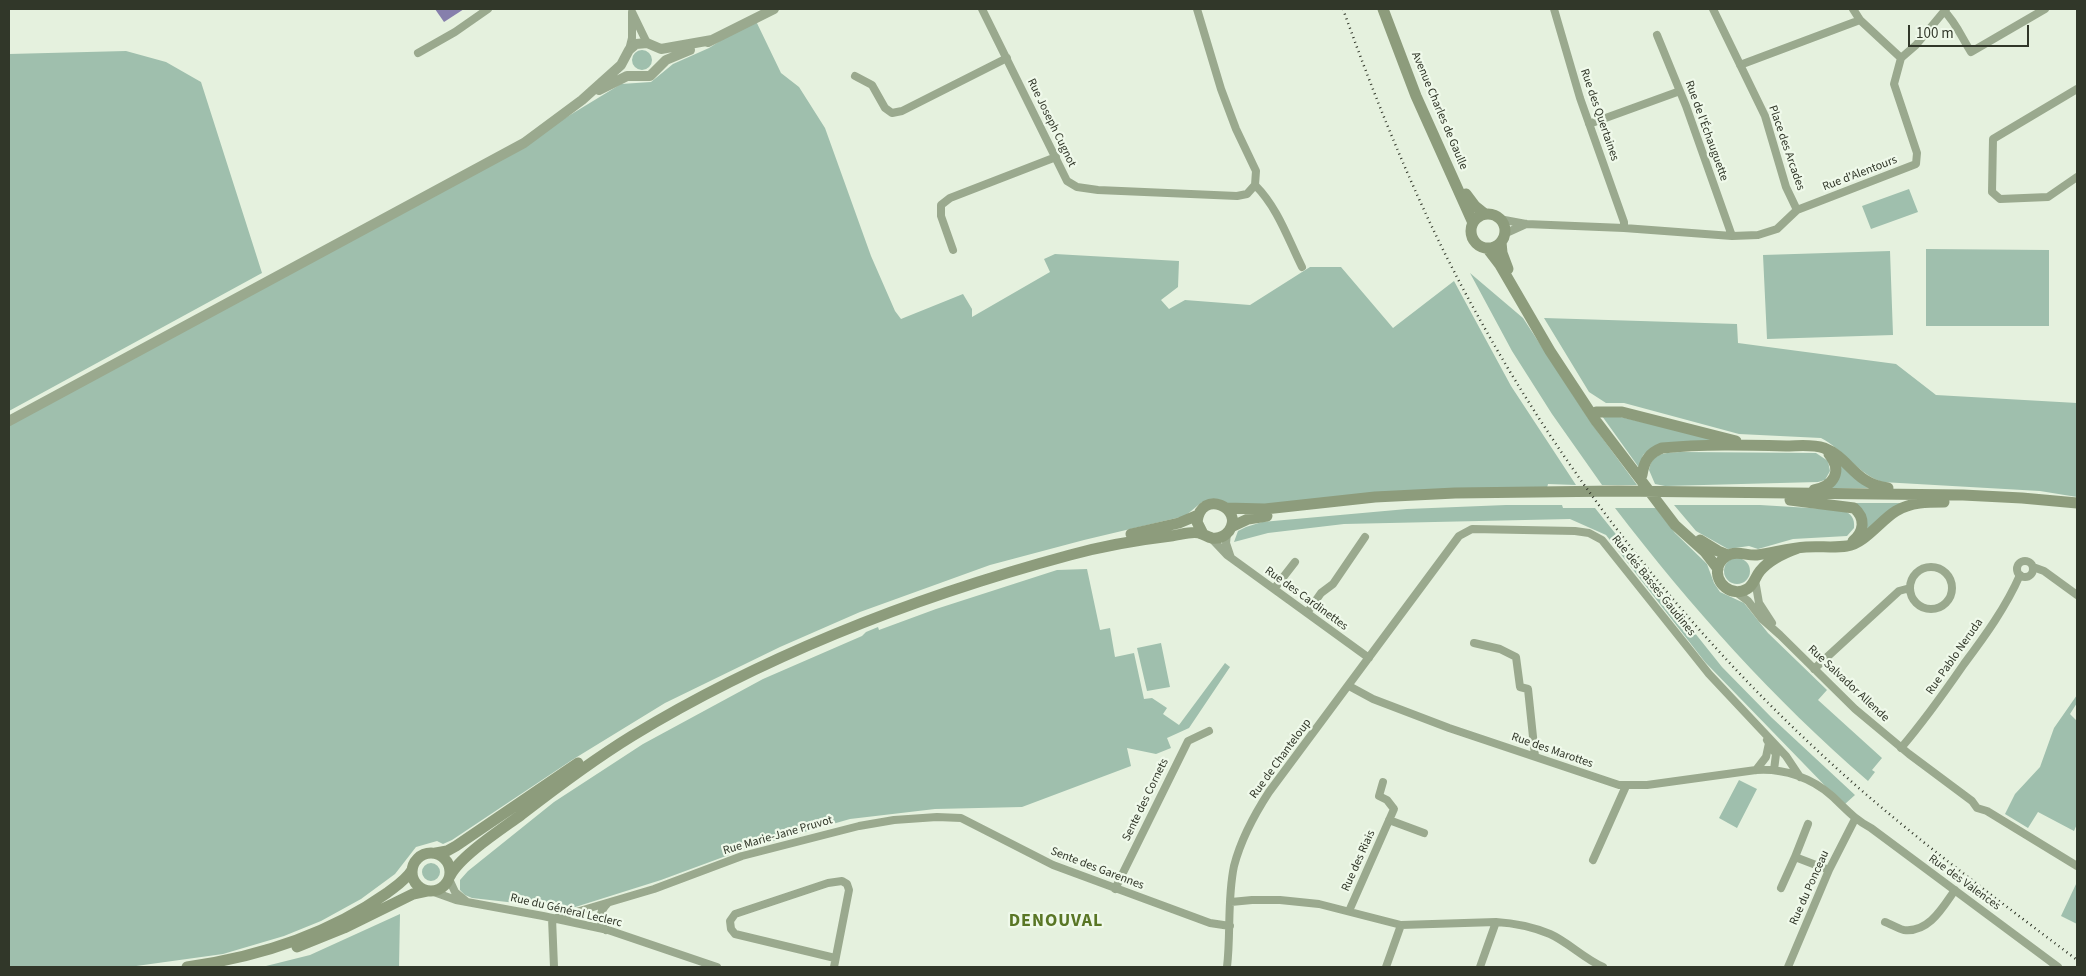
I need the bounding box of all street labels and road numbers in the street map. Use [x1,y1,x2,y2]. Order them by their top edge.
street label: Avenue Charles de Gaulle [1408,50,1470,172]
street label: Rue des Quertaines [1576,67,1622,163]
street label: Rue Joseph Cugnot [1023,76,1079,170]
street label: Rue de l'Échauguette [1681,79,1731,183]
street label: Place des Arcades [1765,104,1807,192]
street label: Rue d'Alentours [1821,153,1899,195]
street label: Rue des Basses Gaudines [1608,533,1698,639]
street label: Rue des Cardinettes [1262,564,1350,634]
street label: Rue Pablo Neruda [1923,616,1987,698]
street label: Rue Salvador Allende [1804,643,1892,725]
street label: Rue de Chanteloup [1247,716,1315,802]
street label: Rue des Marottes [1509,730,1595,772]
street label: Sente des Cornets [1120,756,1172,844]
street label: Rue Marie-Jane Pruvot [722,813,834,859]
street label: Rue des Riais [1339,828,1379,894]
street label: Sente des Garennes [1048,845,1146,893]
street label: Rue du Ponceau [1787,848,1833,928]
street label: Rue des Valences [1925,852,2003,914]
street label: Rue du Général Leclerc [509,891,623,931]

